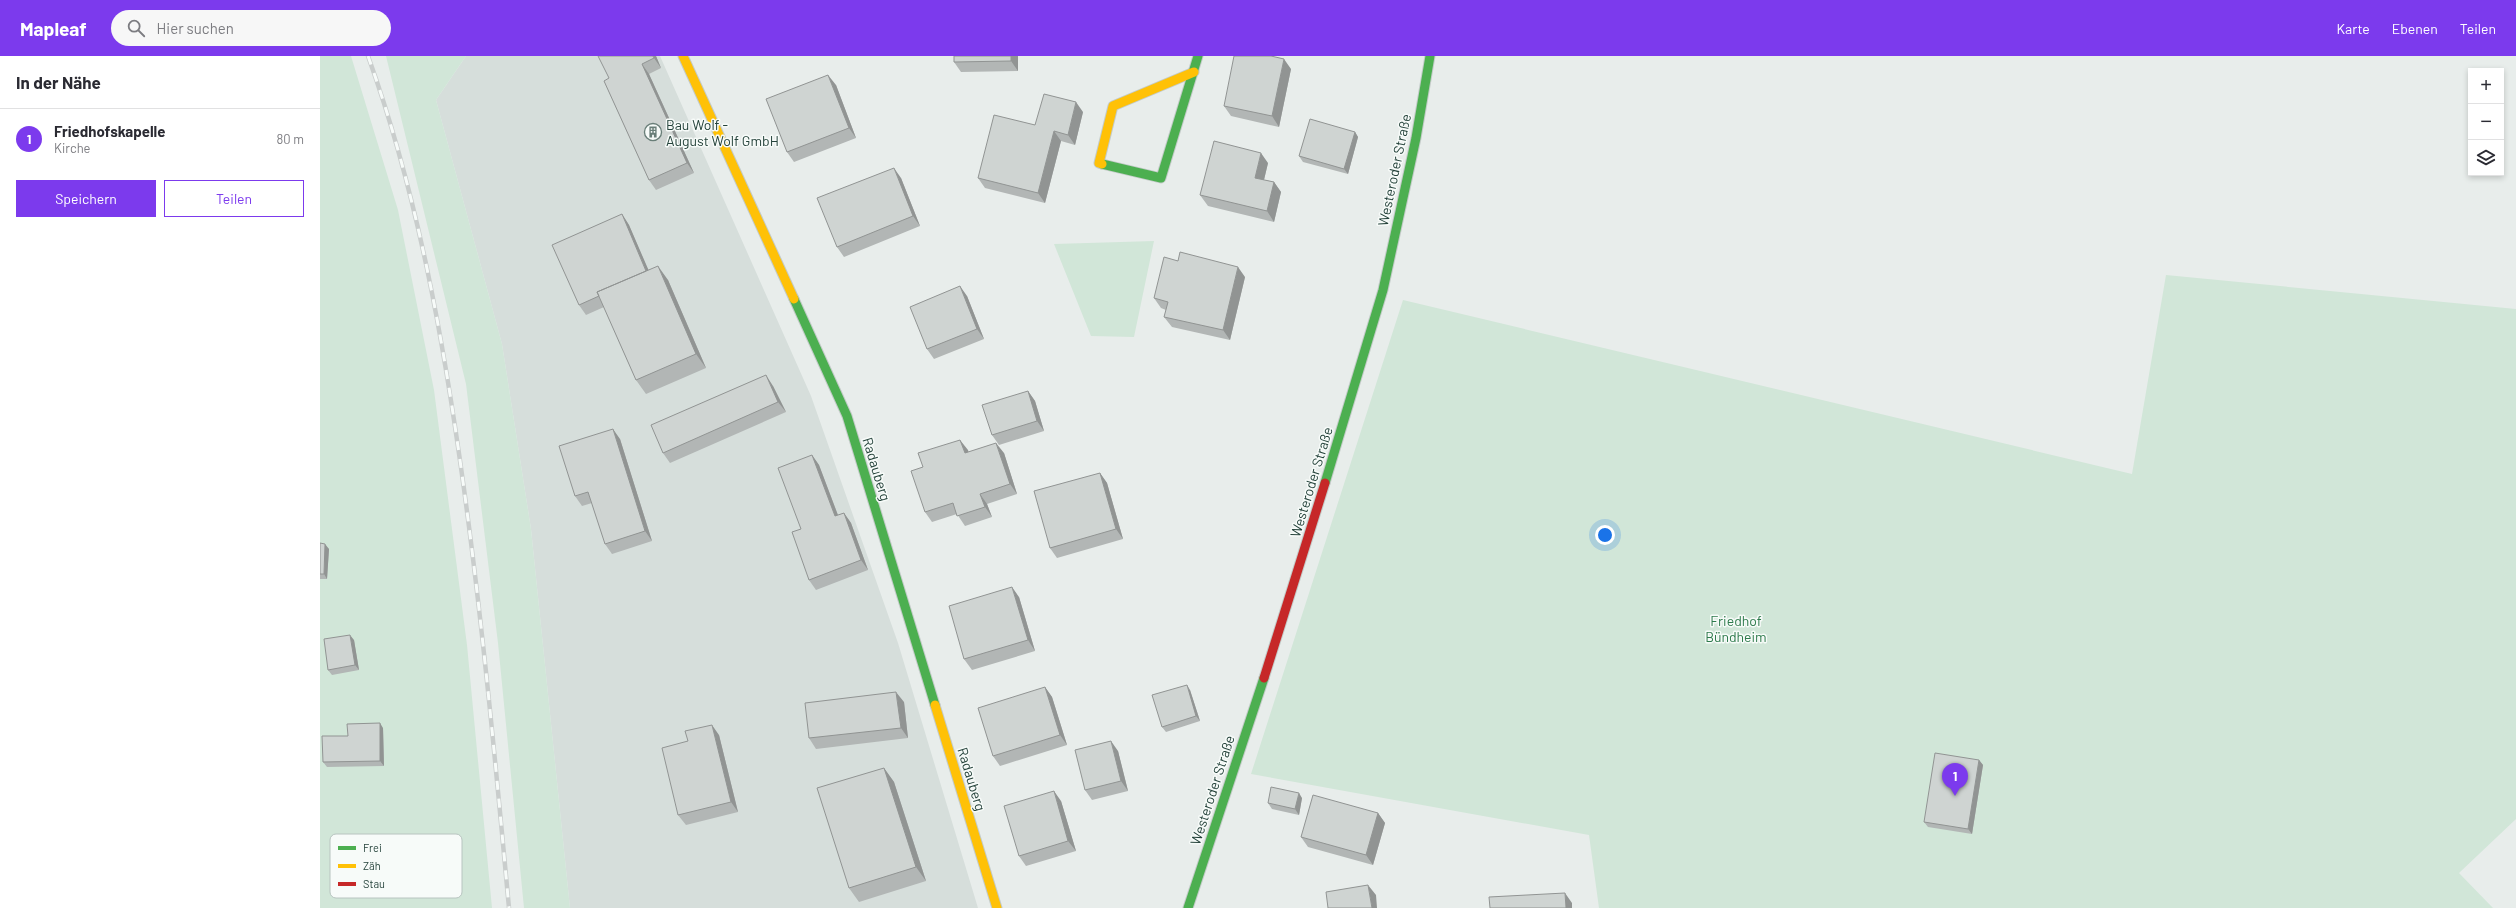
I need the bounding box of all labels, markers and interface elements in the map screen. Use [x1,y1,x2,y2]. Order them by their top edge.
search box [111,10,391,46]
text: Mapleaf [20,17,87,40]
icon: search [125,17,147,39]
text: Hier suchen [157,19,234,37]
text: Karte [2336,20,2370,37]
text: Ebenen [2392,20,2438,37]
text: Teilen [2460,20,2496,37]
map controls [2468,68,2504,176]
button: + [2468,68,2504,104]
text: In der Nähe [16,72,101,92]
button: − [2468,104,2504,140]
street label: Westeroder Straße [1374,112,1414,228]
place label: Bau Wolf - August Wolf GmbH [666,116,779,149]
text: Friedhofskapelle [54,122,165,140]
building icon: Bau Wolf - August Wolf GmbH [643,122,663,142]
text: 1 [27,131,31,147]
text: 80 m [277,131,304,147]
text: Kirche [54,140,91,156]
button: layers [2468,140,2504,176]
button: Speichern [16,180,156,217]
button: Teilen [164,180,304,217]
street label: Westeroder Straße [1286,425,1336,539]
street label: Radauberg [859,435,895,503]
your location [1595,525,1615,545]
park label: Friedhof Bündheim [1705,612,1767,645]
street label: Westeroder Straße [1186,733,1238,847]
street label: Radauberg [954,745,990,813]
pin: 1 [1942,763,1968,796]
legend [330,834,462,898]
text: Frei [363,841,382,854]
text: Zäh [363,859,381,872]
text: Stau [363,877,385,890]

